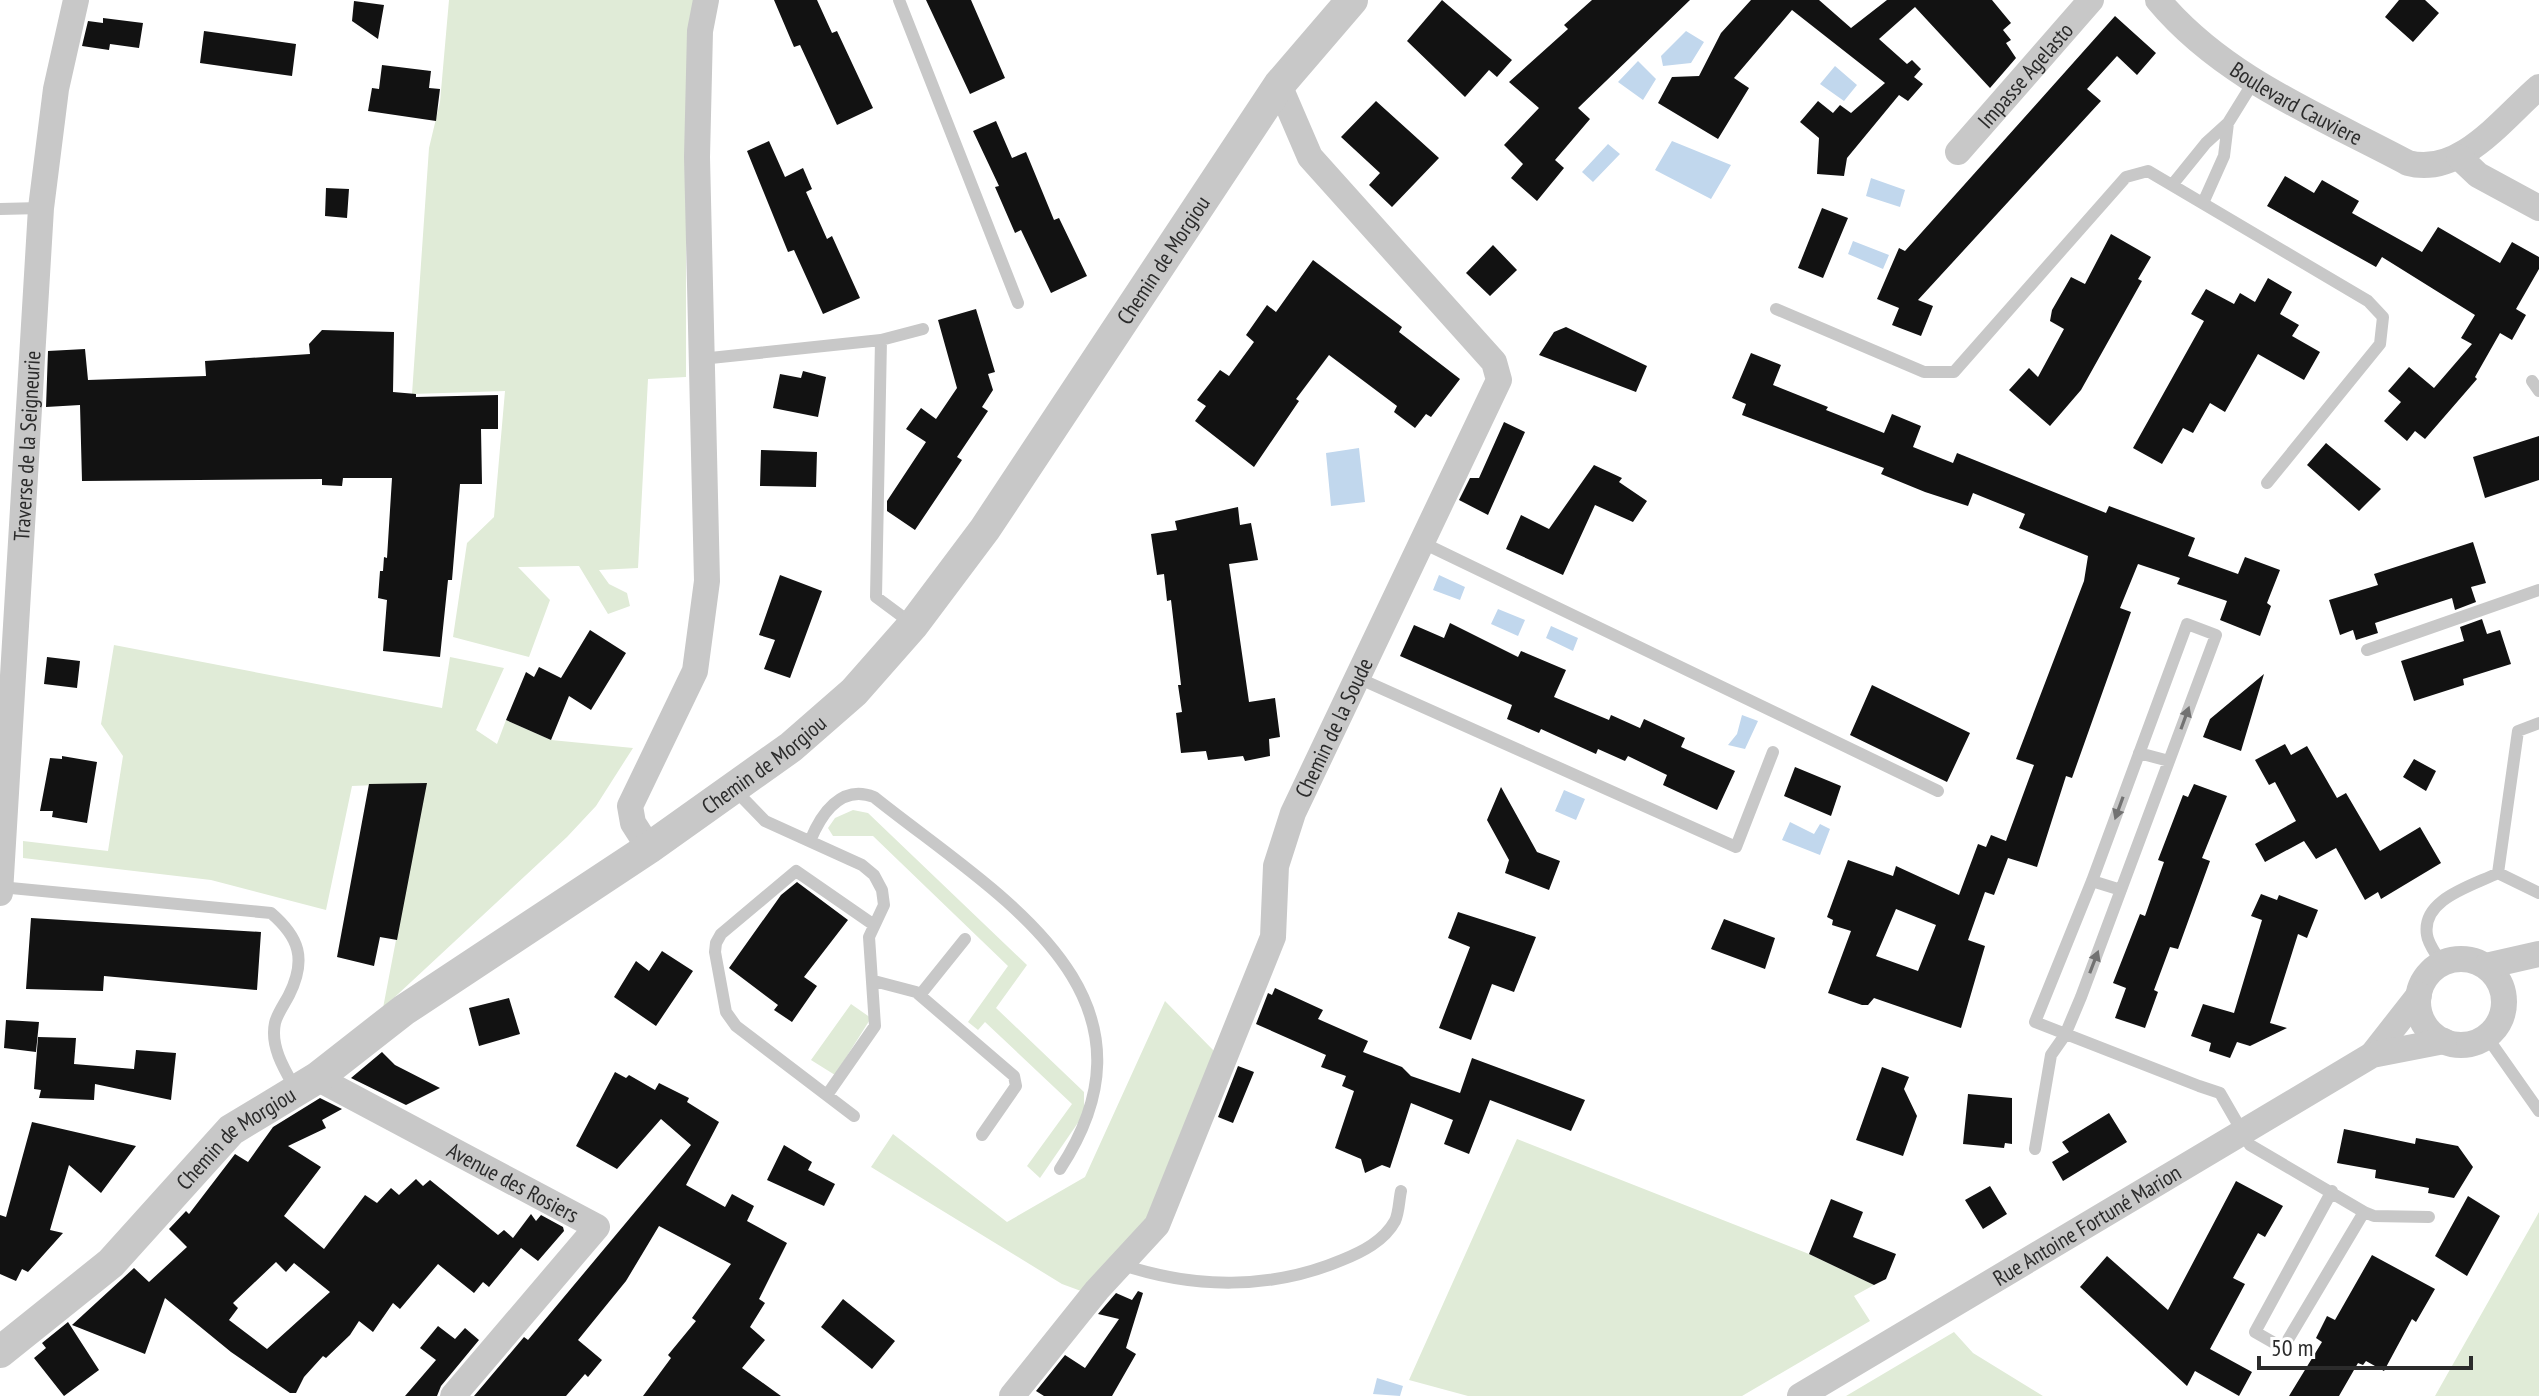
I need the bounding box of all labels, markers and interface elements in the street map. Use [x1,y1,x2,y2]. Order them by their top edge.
street label: Impasse Agelasto [1971,17,2079,134]
street label: Boulevard Cauviere [2225,55,2367,151]
street label: Chemin de Morgiou [1111,190,1216,330]
street label: Traverse de la Seigneurie [7,350,46,542]
street label: Chemin de la Soude [1288,653,1379,802]
one-way arrow [2179,706,2191,730]
street label: Chemin de Morgiou [696,709,832,820]
one-way arrow [2112,796,2125,820]
one-way arrow [2088,950,2101,974]
street label: Chemin de Morgiou [170,1080,301,1196]
street label: Avenue des Rosiers [442,1136,584,1229]
street label: Rue Antoine Fortuné Marion [1988,1158,2186,1292]
scale bar [2259,1320,2471,1370]
text: 50 m [2271,1332,2313,1363]

